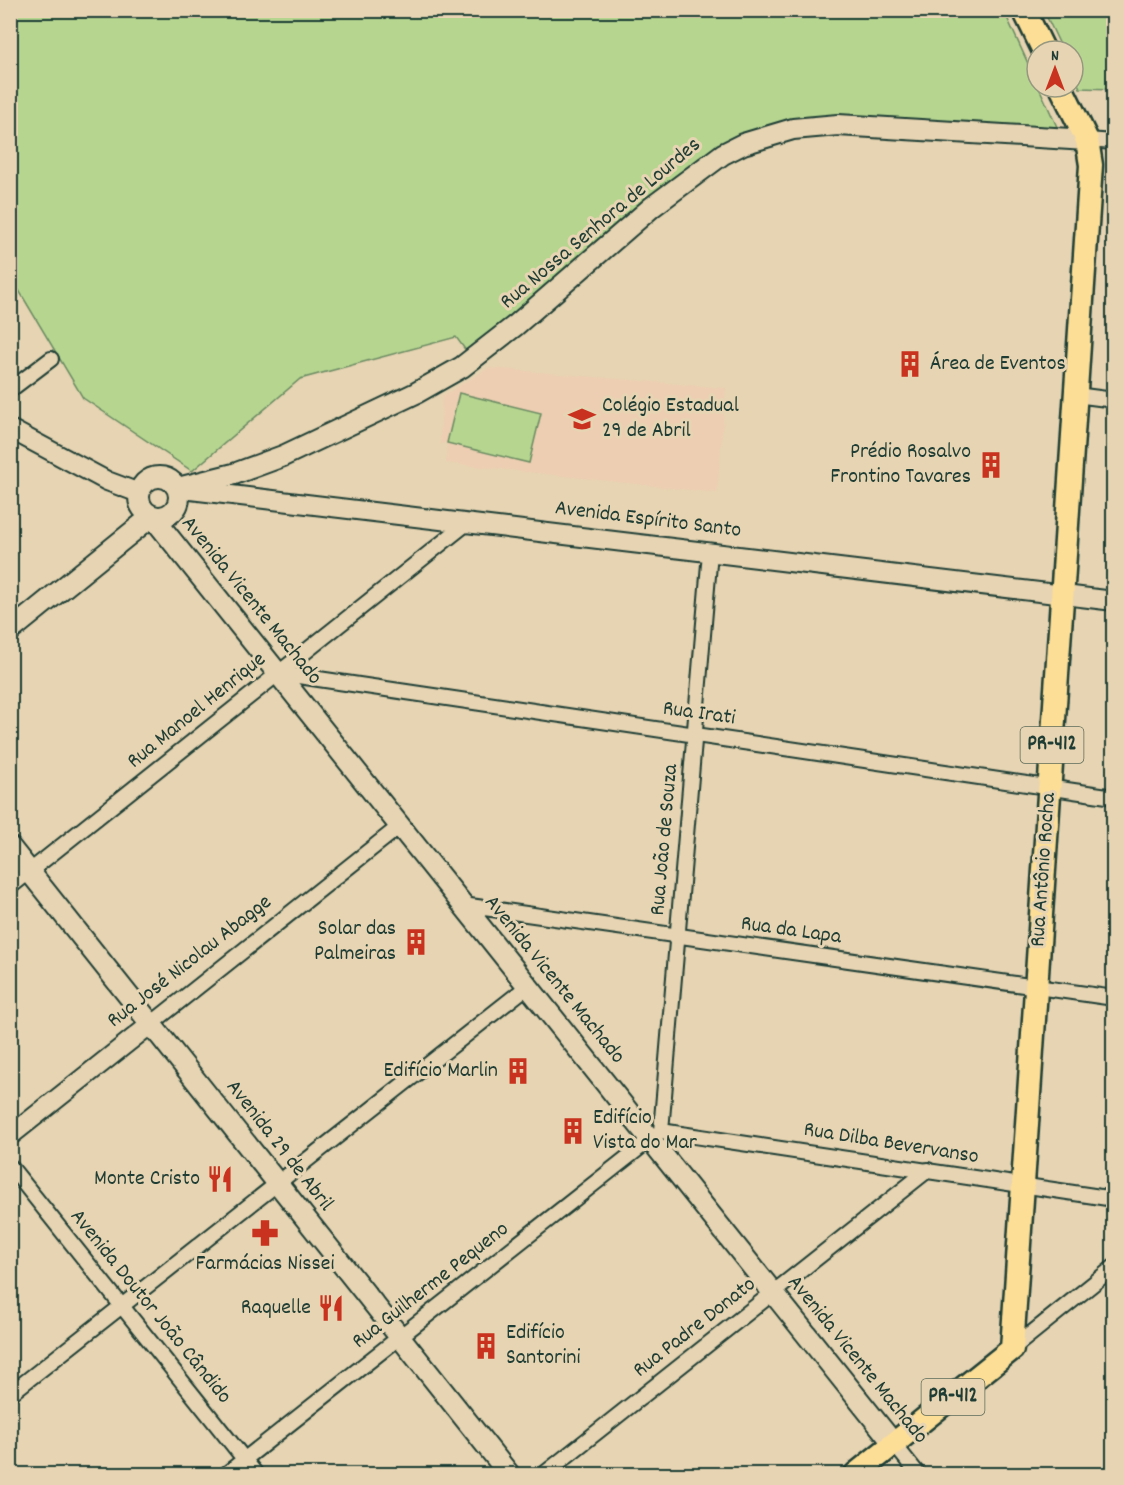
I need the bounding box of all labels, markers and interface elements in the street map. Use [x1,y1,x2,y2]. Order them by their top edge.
north arrow [1025,39,1085,99]
text: N [1051,45,1059,68]
street label: Rua Nossa Senhora de Lourdes [494,131,708,317]
building icon: Área de Eventos [895,349,925,379]
place label: Área de Eventos [930,349,1066,380]
place label: Colégio Estadual 29 de Abril [602,391,739,447]
school or university icon: Colégio Estadual 29 de Abril [567,404,597,434]
place label: Prédio Rosalvo Frontino Tavares [830,437,971,493]
building icon: Prédio Rosalvo Frontino Tavares [976,450,1006,480]
street label: Avenida Espírito Santo [553,493,743,547]
street label: Avenida Vicente Machado [173,510,329,692]
street label: Rua Manoel Henrique [121,645,273,777]
street label: Rua Irati [661,694,737,734]
road number: PR-412 [1020,727,1084,763]
street label: Rua João de Souza [643,762,687,917]
street label: Rua Antônio Rocha [1023,791,1065,948]
street label: Rua José Nicolau Abagge [101,888,279,1036]
street label: Avenida Vicente Machado [476,889,632,1071]
street label: Rua da Lapa [739,909,844,953]
place label: Solar das Palmeiras [314,914,396,970]
building icon: Solar das Palmeiras [401,927,431,957]
place label: Edifício Marlin [383,1056,498,1087]
building icon: Edifício Marlin [503,1056,533,1086]
street label: Avenida 29 de Abril [218,1074,340,1218]
place label: Edifício Vista do Mar [593,1103,698,1159]
street label: Rua Dilba Bevervanso [801,1115,981,1173]
building icon: Edifício Vista do Mar [558,1116,588,1146]
place label: Monte Cristo [94,1164,200,1195]
restaurant icon: Monte Cristo [205,1164,235,1194]
street label: Avenida Doutor João Cândido [62,1203,238,1411]
street label: Rua Guilherme Pequeno [346,1215,516,1357]
pharmacy icon: Farmácias Nissei [250,1218,280,1248]
place label: Farmácias Nissei [196,1249,335,1280]
street label: Avenida Vicente Machado [779,1269,935,1451]
street label: Rua Padre Donato [627,1270,763,1386]
place label: Raquelle [241,1293,311,1324]
restaurant icon: Raquelle [316,1293,346,1323]
place label: Edifício Santorini [506,1318,580,1374]
building icon: Edifício Santorini [471,1331,501,1361]
road number: PR-412 [922,1379,984,1415]

